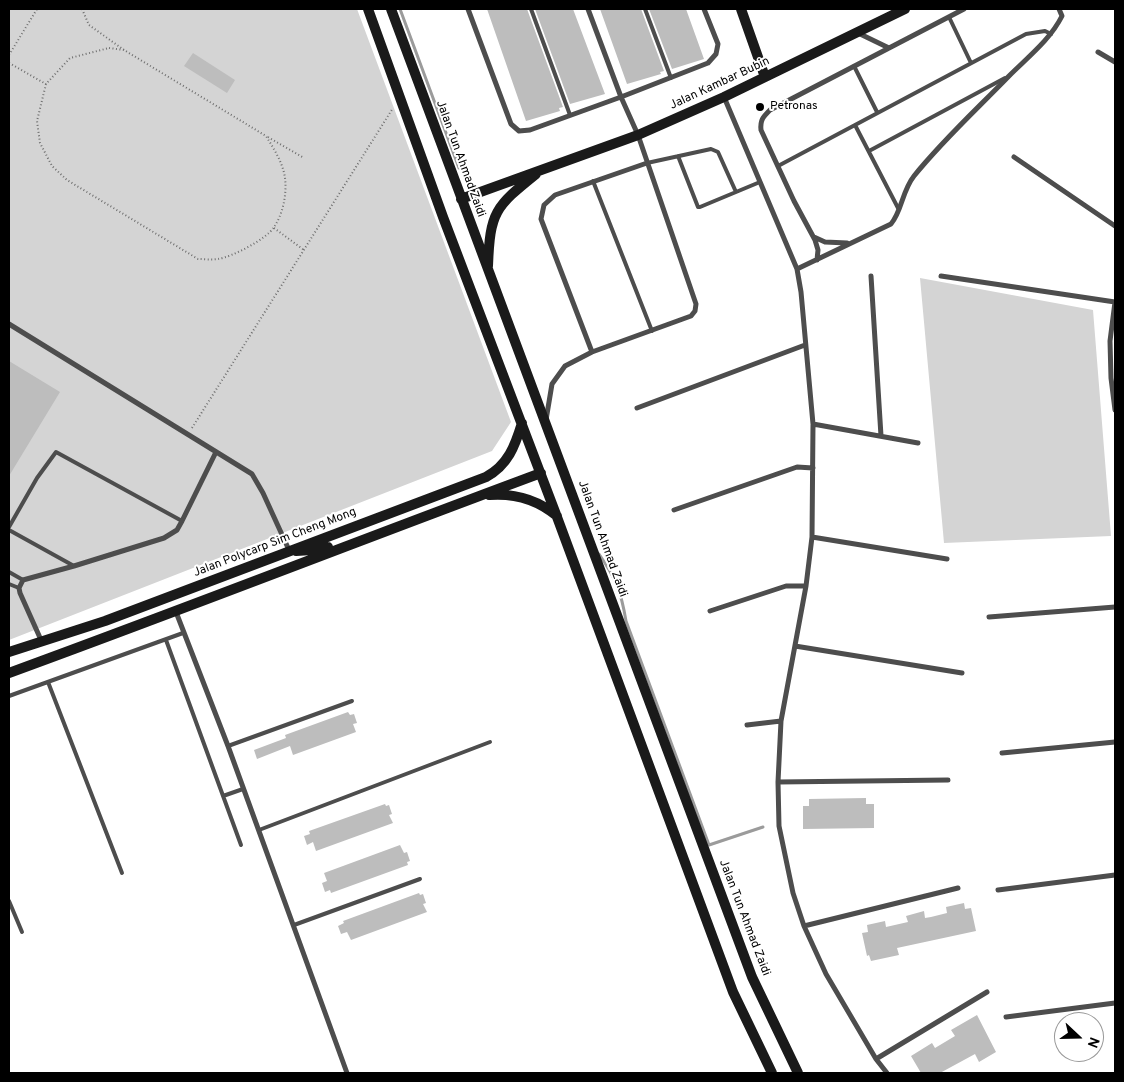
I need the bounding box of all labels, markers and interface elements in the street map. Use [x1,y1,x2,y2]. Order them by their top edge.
street label: Jalan Kambar Bubin [668,55,772,113]
street label: Jalan Tun Ahmad Zaidi [432,99,488,219]
place label: Petronas [770,100,818,114]
marker: Petronas [754,101,766,113]
street label: Jalan Tun Ahmad Zaidi [574,479,630,599]
street label: Jalan Polycarp Sim Cheng Mong [192,505,358,581]
street label: Jalan Tun Ahmad Zaidi [715,858,773,978]
north arrow [1054,1012,1104,1062]
text: N [1083,1034,1102,1050]

